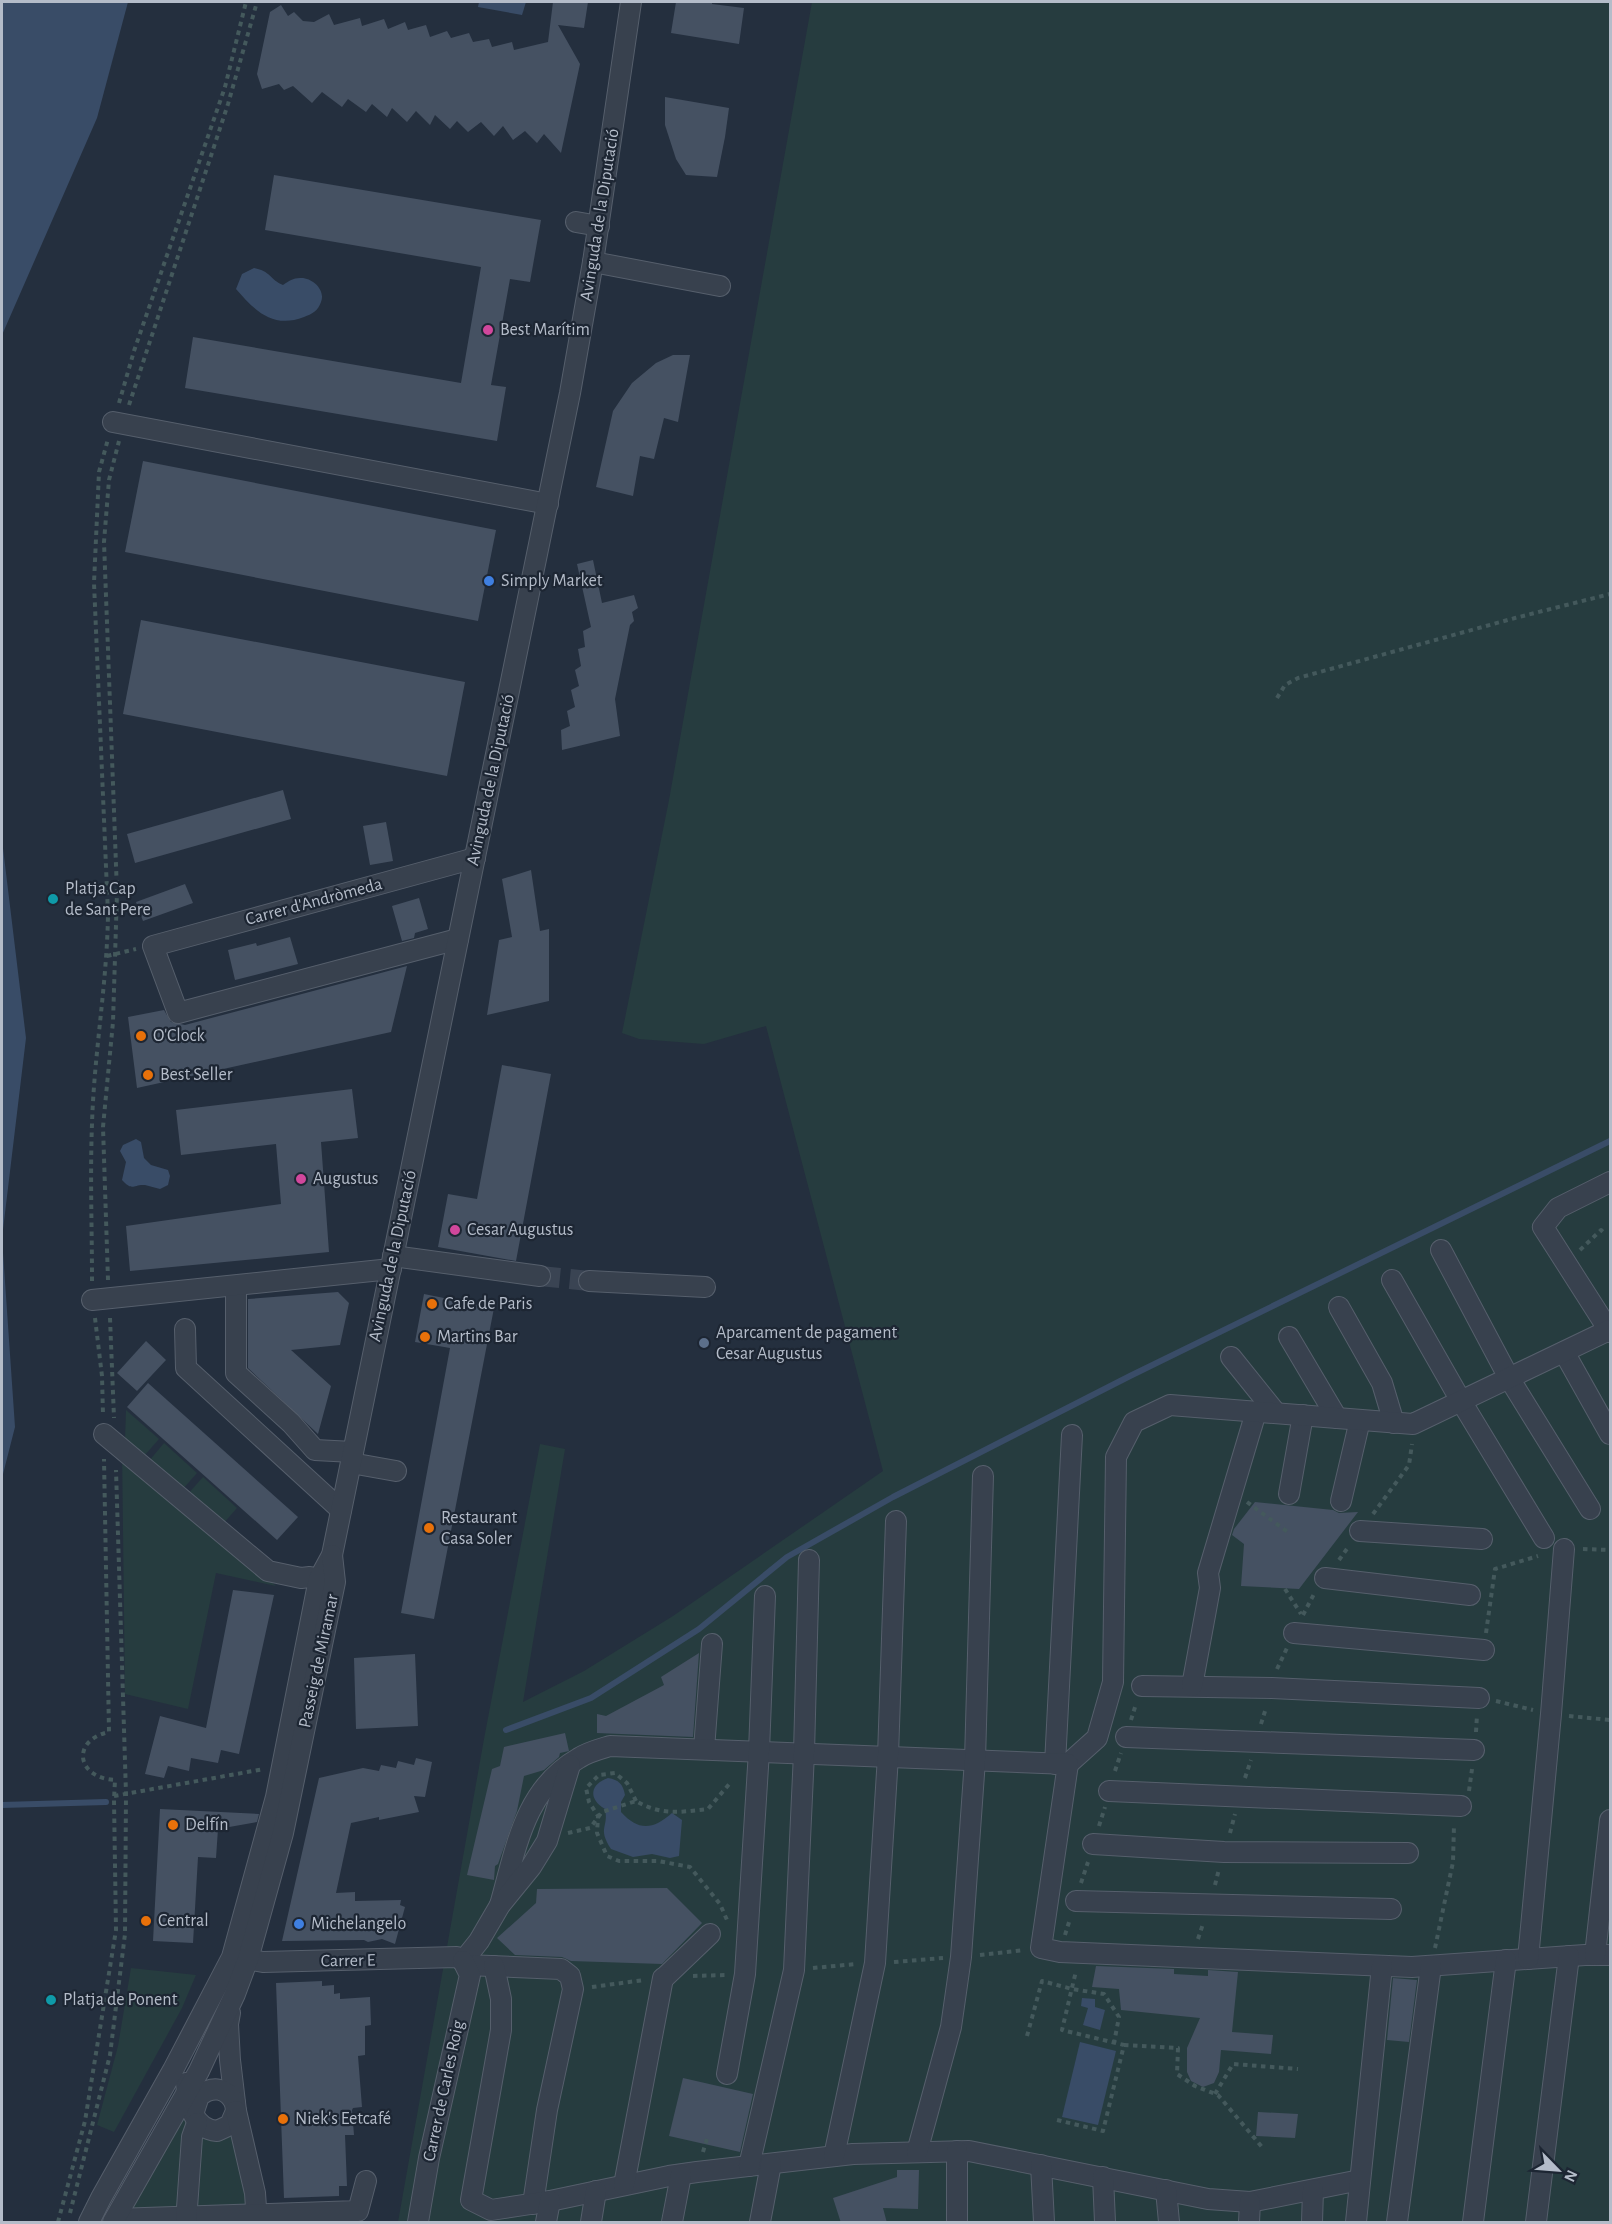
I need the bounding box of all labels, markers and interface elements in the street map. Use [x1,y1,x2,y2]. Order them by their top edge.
street label: Avinguda de la Diputació [577,127,623,303]
place label: Best Marítim [500,321,590,339]
marker: Best Marítim [481,323,495,337]
place label: Simply Market [501,572,603,590]
marker: Simply Market [482,574,496,588]
street label: Avinguda de la Diputació [464,693,518,867]
street label: Carrer d'Andròmeda [244,875,384,929]
place label: Platja Cap de Sant Pere [65,880,151,919]
marker: Platja Cap de Sant Pere [46,892,60,906]
place label: O'Clock [153,1027,205,1045]
marker: O'Clock [134,1029,148,1043]
place label: Best Seller [160,1066,233,1084]
marker: Best Seller [141,1068,155,1082]
street label: Avinguda de la Diputació [366,1169,420,1343]
place label: Augustus [313,1170,378,1188]
marker: Augustus [294,1172,308,1186]
place label: Cesar Augustus [467,1221,573,1239]
marker: Cesar Augustus [448,1223,462,1237]
place label: Cafe de Paris [444,1295,532,1313]
marker: Cafe de Paris [425,1297,439,1311]
place label: Aparcament de pagament Cesar Augustus [716,1324,897,1363]
place label: Martins Bar [437,1328,518,1346]
marker: Martins Bar [418,1330,432,1344]
marker: Aparcament de pagament Cesar Augustus [697,1336,711,1350]
place label: Restaurant Casa Soler [441,1509,517,1548]
marker: Restaurant Casa Soler [422,1521,436,1535]
street label: Passeig de Miramar [296,1592,342,1729]
place label: Delfín [185,1816,228,1834]
marker: Delfín [166,1818,180,1832]
place label: Central [158,1912,209,1930]
marker: Central [139,1914,153,1928]
place label: Michelangelo [311,1915,407,1933]
marker: Michelangelo [292,1917,306,1931]
street label: Carrer E [320,1952,376,1970]
place label: Platja de Ponent [63,1991,178,2009]
marker: Platja de Ponent [44,1993,58,2007]
street label: Carrer de Carles Roig [420,2019,468,2163]
place label: Niek's Eetcafé [295,2110,391,2128]
marker: Niek's Eetcafé [276,2112,290,2126]
north arrow [1528,2140,1588,2200]
text: N [1561,2167,1580,2184]

